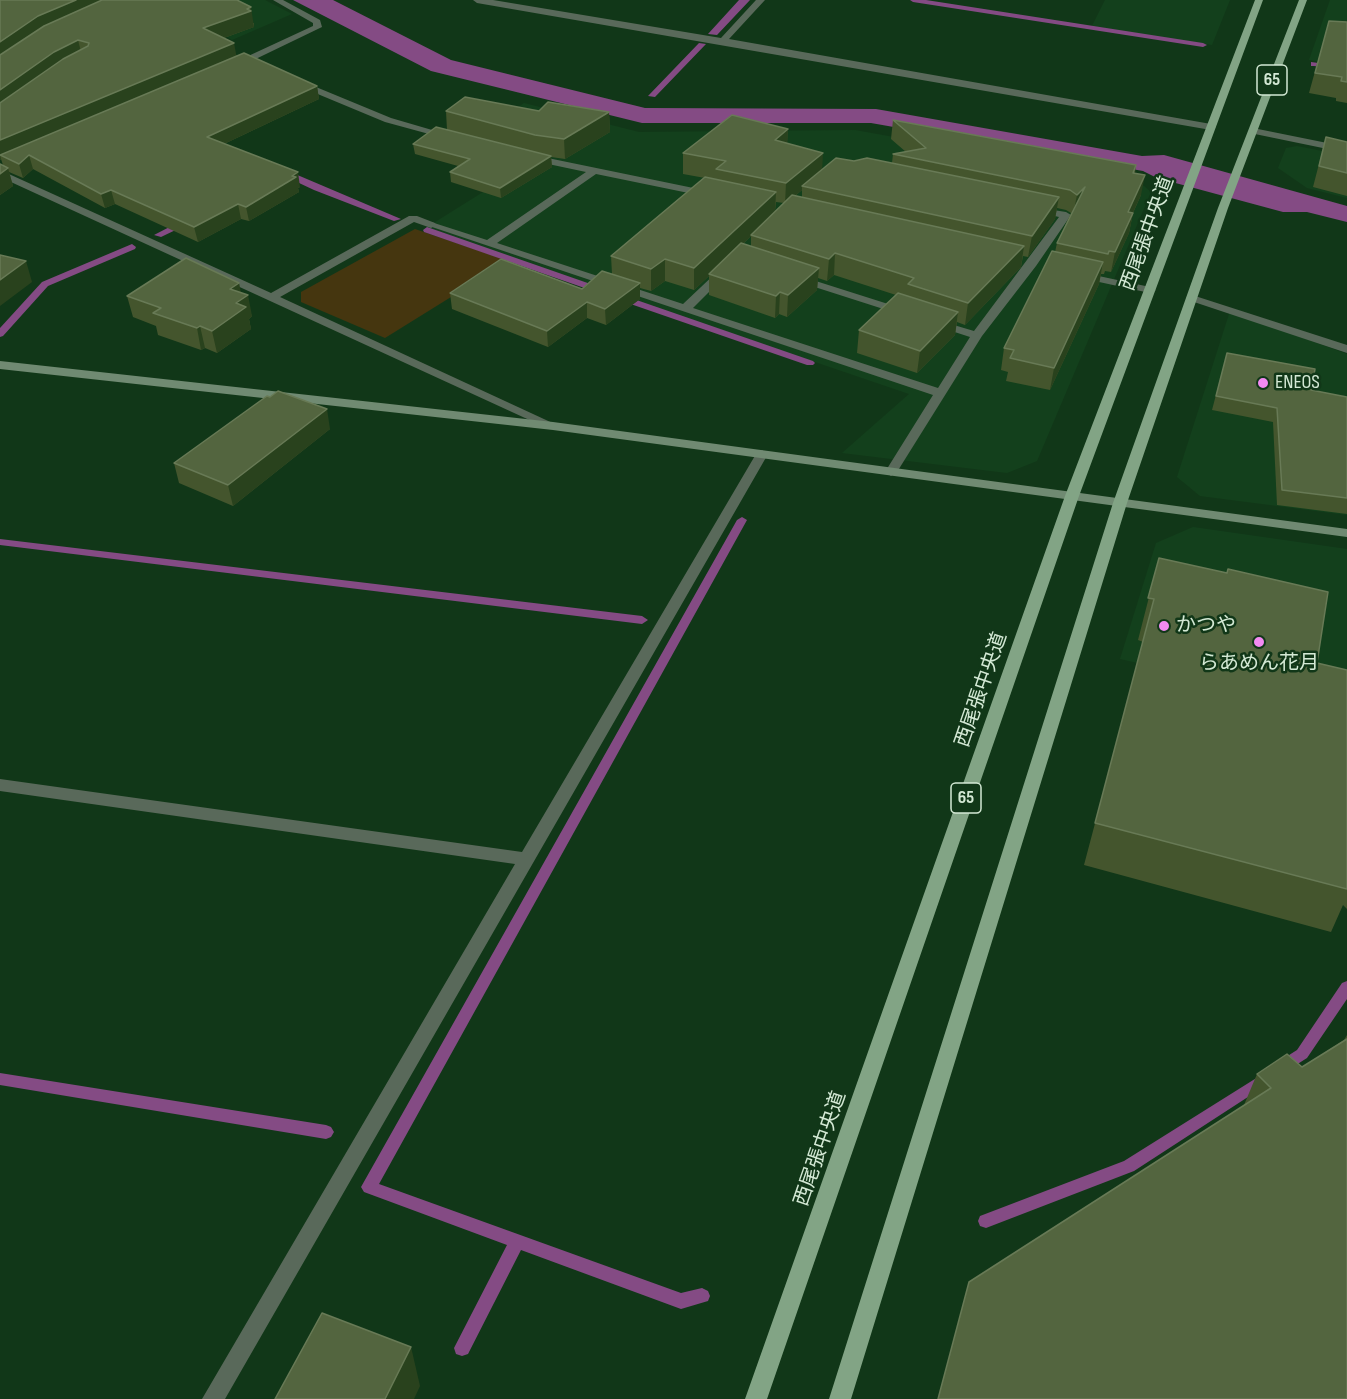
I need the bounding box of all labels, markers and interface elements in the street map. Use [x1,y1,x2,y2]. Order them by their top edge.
road number: 65 [1257,65,1287,95]
street label: 西尾張中央道 [1116,174,1180,294]
place label: ENEOS [1275,371,1320,395]
marker: ENEOS [1256,376,1270,390]
place label: かつや [1176,614,1236,638]
marker: かつや [1157,619,1171,633]
street label: 西尾張中央道 [951,629,1013,751]
marker: らあめん花月 [1252,635,1266,649]
place label: らあめん花月 [1199,652,1319,676]
road number: 65 [951,783,981,813]
street label: 西尾張中央道 [790,1088,852,1210]

